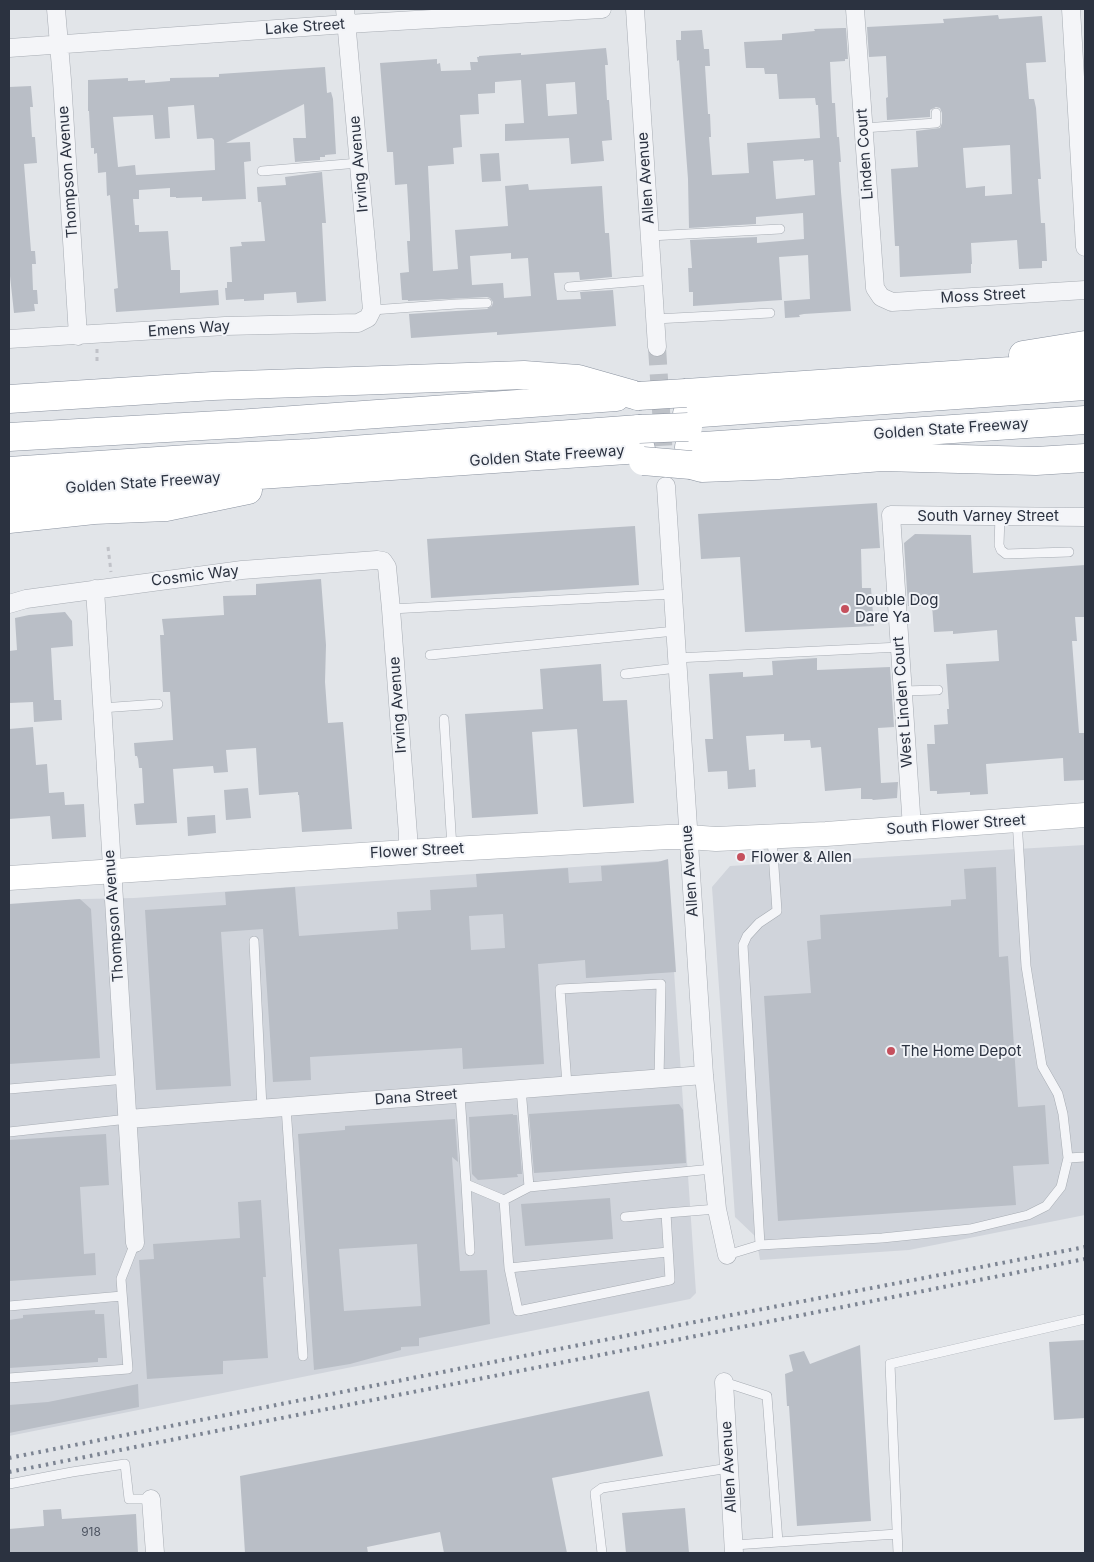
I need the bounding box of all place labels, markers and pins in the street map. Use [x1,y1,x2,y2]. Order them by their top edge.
place label: Double Dog Dare Ya [855,591,938,626]
marker: Double Dog Dare Ya [839,603,851,615]
place label: Flower & Allen [751,848,852,866]
marker: Flower & Allen [735,851,747,863]
place label: The Home Depot [901,1042,1021,1060]
marker: The Home Depot [885,1045,897,1057]

